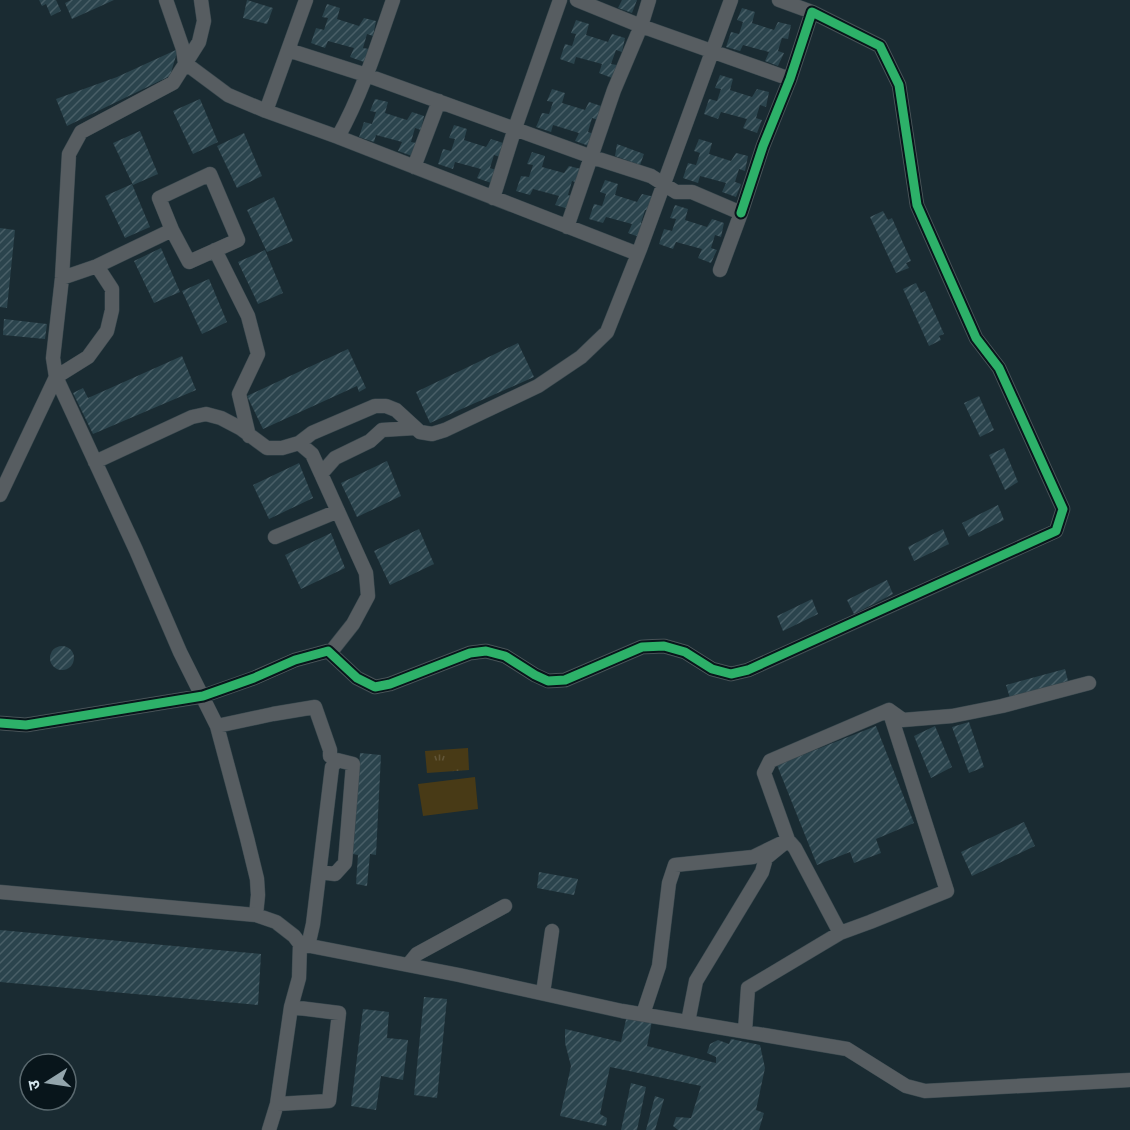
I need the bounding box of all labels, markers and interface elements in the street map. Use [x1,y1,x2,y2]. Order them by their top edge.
north arrow [18,1052,78,1112]
text: उ [24,1078,45,1091]

